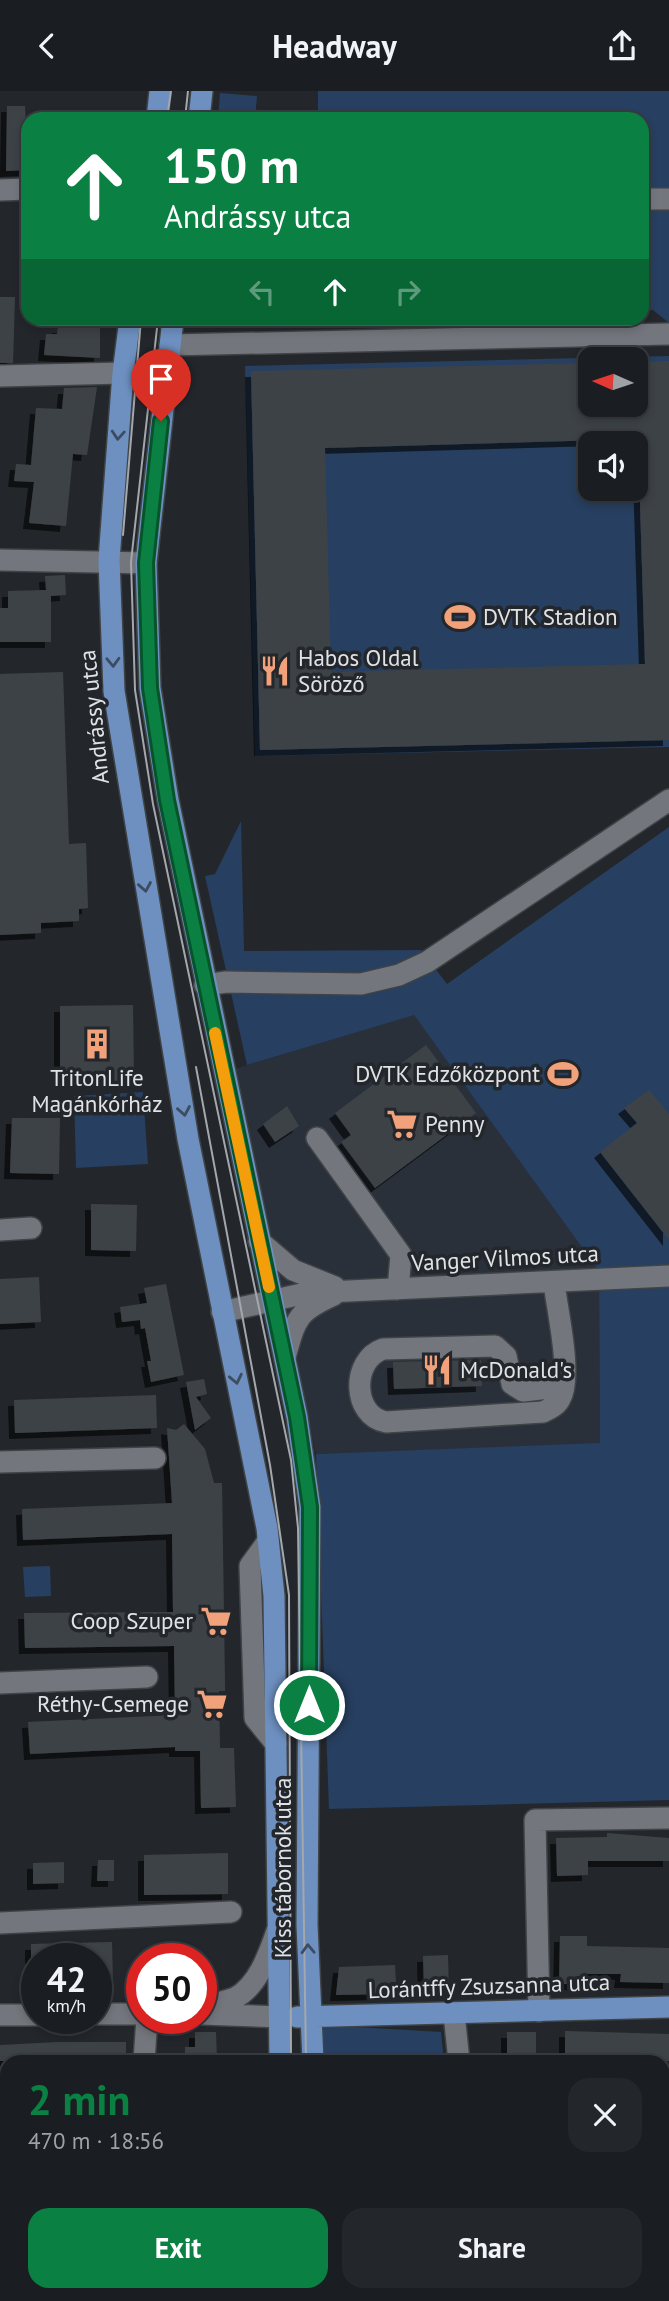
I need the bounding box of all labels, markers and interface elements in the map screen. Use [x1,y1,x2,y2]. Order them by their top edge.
text: Headway [272,25,397,67]
icon: back [28,27,66,65]
icon: share [603,27,641,65]
text: 150 m [164,133,299,197]
icon: ahead [49,140,140,231]
text: Andrássy utca [164,195,352,237]
icon: left [243,273,281,311]
icon: ahead [316,273,354,311]
icon: right [389,273,427,311]
north arrow [578,347,648,417]
map controls [578,347,648,501]
pin [131,349,191,421]
icon: arrive [142,360,180,398]
one-way arrow [111,430,126,441]
button: sound [578,431,648,501]
sports icon: DVTK Stadion [443,600,477,634]
place label: DVTK Stadion [483,602,618,631]
place label: Habos Oldal Söröző [298,643,419,698]
street label: Andrássy utca [72,649,115,786]
restaurant icon: Habos Oldal Söröző [258,654,292,688]
one-way arrow [105,657,120,668]
one-way arrow [137,881,152,893]
building icon: TritonLife Magánkórház [80,1027,114,1061]
sports icon: DVTK Edzőközpont [546,1057,580,1091]
place label: DVTK Edzőközpont [355,1059,540,1088]
place label: TritonLife Magánkórház [31,1063,163,1118]
one-way arrow [176,1105,191,1117]
supermarket icon: Penny [385,1107,419,1141]
place label: Penny [425,1109,485,1138]
street label: Vanger Vilmos utca [409,1238,599,1277]
restaurant icon: McDonald's [420,1353,454,1387]
place label: McDonald's [460,1355,572,1384]
one-way arrow [228,1373,243,1385]
supermarket icon: Coop Szuper [199,1604,233,1638]
place label: Coop Szuper [71,1606,193,1635]
position arrow [272,1668,346,1742]
supermarket icon: Réthy-Csemege [195,1687,229,1721]
place label: Réthy-Csemege [37,1689,189,1718]
street label: Kiss tábornok utca [268,1778,297,1958]
speed limit sign: 50 [126,1943,217,2034]
one-way arrow [301,1943,316,1954]
text: 42 [47,1956,86,2002]
street label: Lorántffy Zsuzsanna utca [367,1967,611,2004]
text: km/h [47,1994,86,2017]
text: 2 min [28,2072,130,2127]
button: close [568,2078,642,2152]
text: 470 m · 18:56 [28,2126,164,2155]
button: Exit [28,2208,328,2288]
button: Share [342,2208,642,2288]

